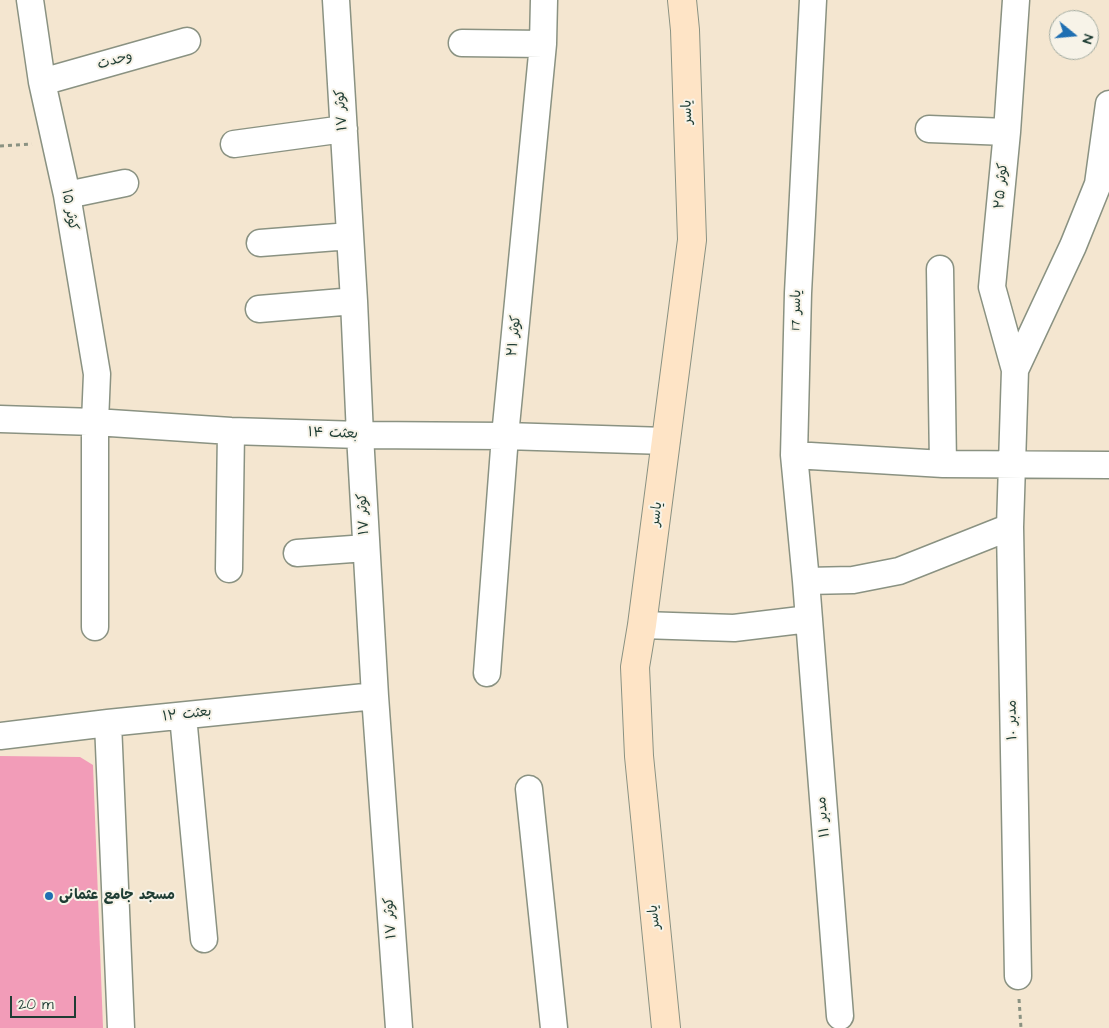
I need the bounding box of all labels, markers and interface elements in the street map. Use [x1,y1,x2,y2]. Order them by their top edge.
north arrow [1049,10,1099,60]
text: N [1077,32,1098,46]
street label: وحدت [96,48,134,74]
street label: کوثر ۱۷ [332,89,352,131]
street label: یاسر [679,99,697,125]
street label: کوثر ۲۵ [992,162,1012,210]
street label: کوثر ۱۵ [57,188,81,232]
street label: یاسر 17 [788,290,806,330]
street label: کوثر ۲۱ [504,315,526,357]
street label: بعثت ۱۴ [308,425,358,443]
street label: کوثر ۱۷ [355,493,373,535]
street label: یاسر [647,501,667,527]
street label: مدبر ۱۰ [1004,700,1022,740]
street label: بعثت ۱۲ [162,704,212,726]
street label: مدبر ۱۱ [814,796,834,838]
place label: مسجد جامع عثمانی [59,888,175,904]
marker: مسجد جامع عثمانی [43,890,55,902]
street label: کوثر ۱۷ [381,897,401,939]
street label: یاسر [645,904,665,930]
scale bar [12,986,79,1018]
text: 20 m [18,994,54,1015]

